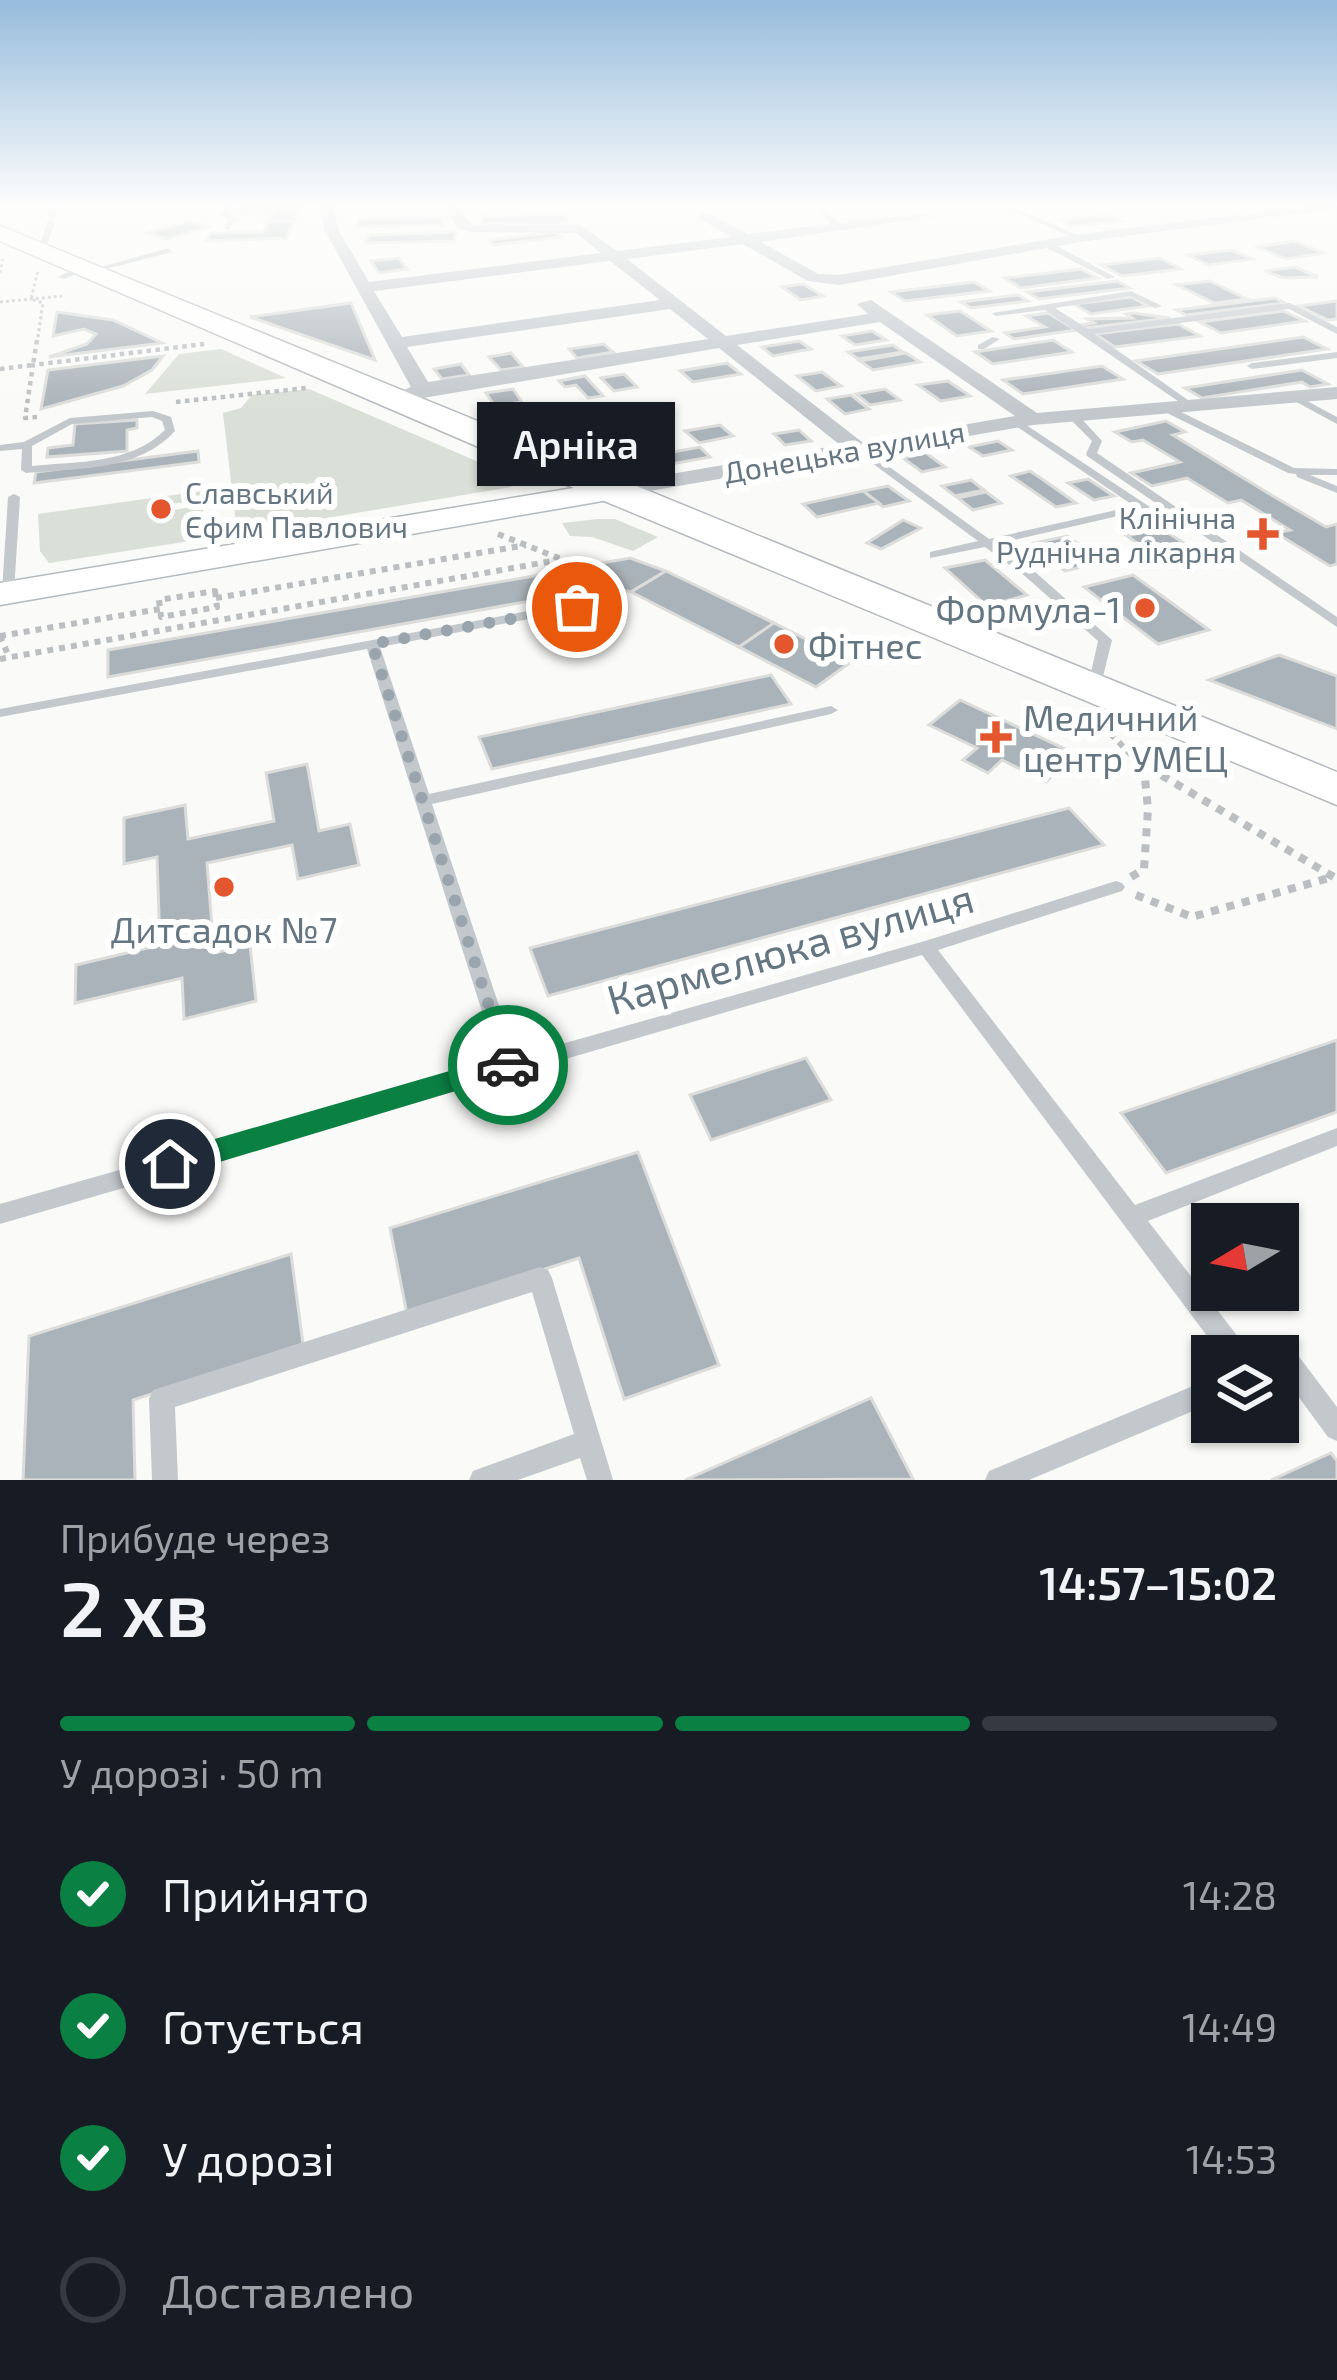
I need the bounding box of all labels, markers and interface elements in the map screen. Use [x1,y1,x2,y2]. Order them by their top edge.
callout: Арніка [478,403,676,487]
street label: Донецька вулиця [721,412,968,491]
text: Арніка [513,420,639,467]
place label: Славський Єфим Павлович [185,474,408,544]
marker: Славський Єфим Павлович [148,496,174,522]
place label: Клінічна Руднічна лікарня [996,499,1236,570]
marker: Клінічна Руднічна лікарня [1247,518,1279,550]
pin [526,556,628,658]
icon: bag [544,574,610,640]
place label: Формула-1 [936,587,1121,631]
marker: Формула-1 [1132,595,1158,621]
place label: Фітнес [808,623,922,666]
marker: Фітнес [771,631,797,657]
place label: Медичний центр УМЕЦ [1023,695,1228,779]
marker: Медичний центр УМЕЦ [980,721,1012,753]
street label: Кармелюка вулиця [601,871,979,1024]
marker: Дитсадок №7 [211,874,237,900]
place label: Дитсадок №7 [111,907,337,950]
courier [448,1005,568,1125]
icon: car [475,1032,541,1098]
pin [119,1113,221,1215]
icon: home [137,1131,203,1197]
north arrow [1191,1203,1299,1311]
map controls [1191,1203,1299,1443]
button: layers [1191,1335,1299,1443]
text: Прибуде через [60,1514,330,1561]
text: 14:57–15:02 [1039,1555,1277,1609]
text: 2 хв [60,1559,209,1653]
text: У дорозі · 50 m [60,1749,323,1796]
icon: check [60,1861,126,1927]
text: Прийнято [162,1867,369,1921]
text: 14:28 [1183,1871,1277,1918]
icon: check [60,1993,126,2059]
text: Готується [162,1999,364,2053]
text: 14:49 [1182,2003,1277,2050]
icon: check [60,2125,126,2191]
text: У дорозі [162,2131,335,2185]
text: 14:53 [1186,2135,1277,2182]
text: Доставлено [162,2263,414,2317]

